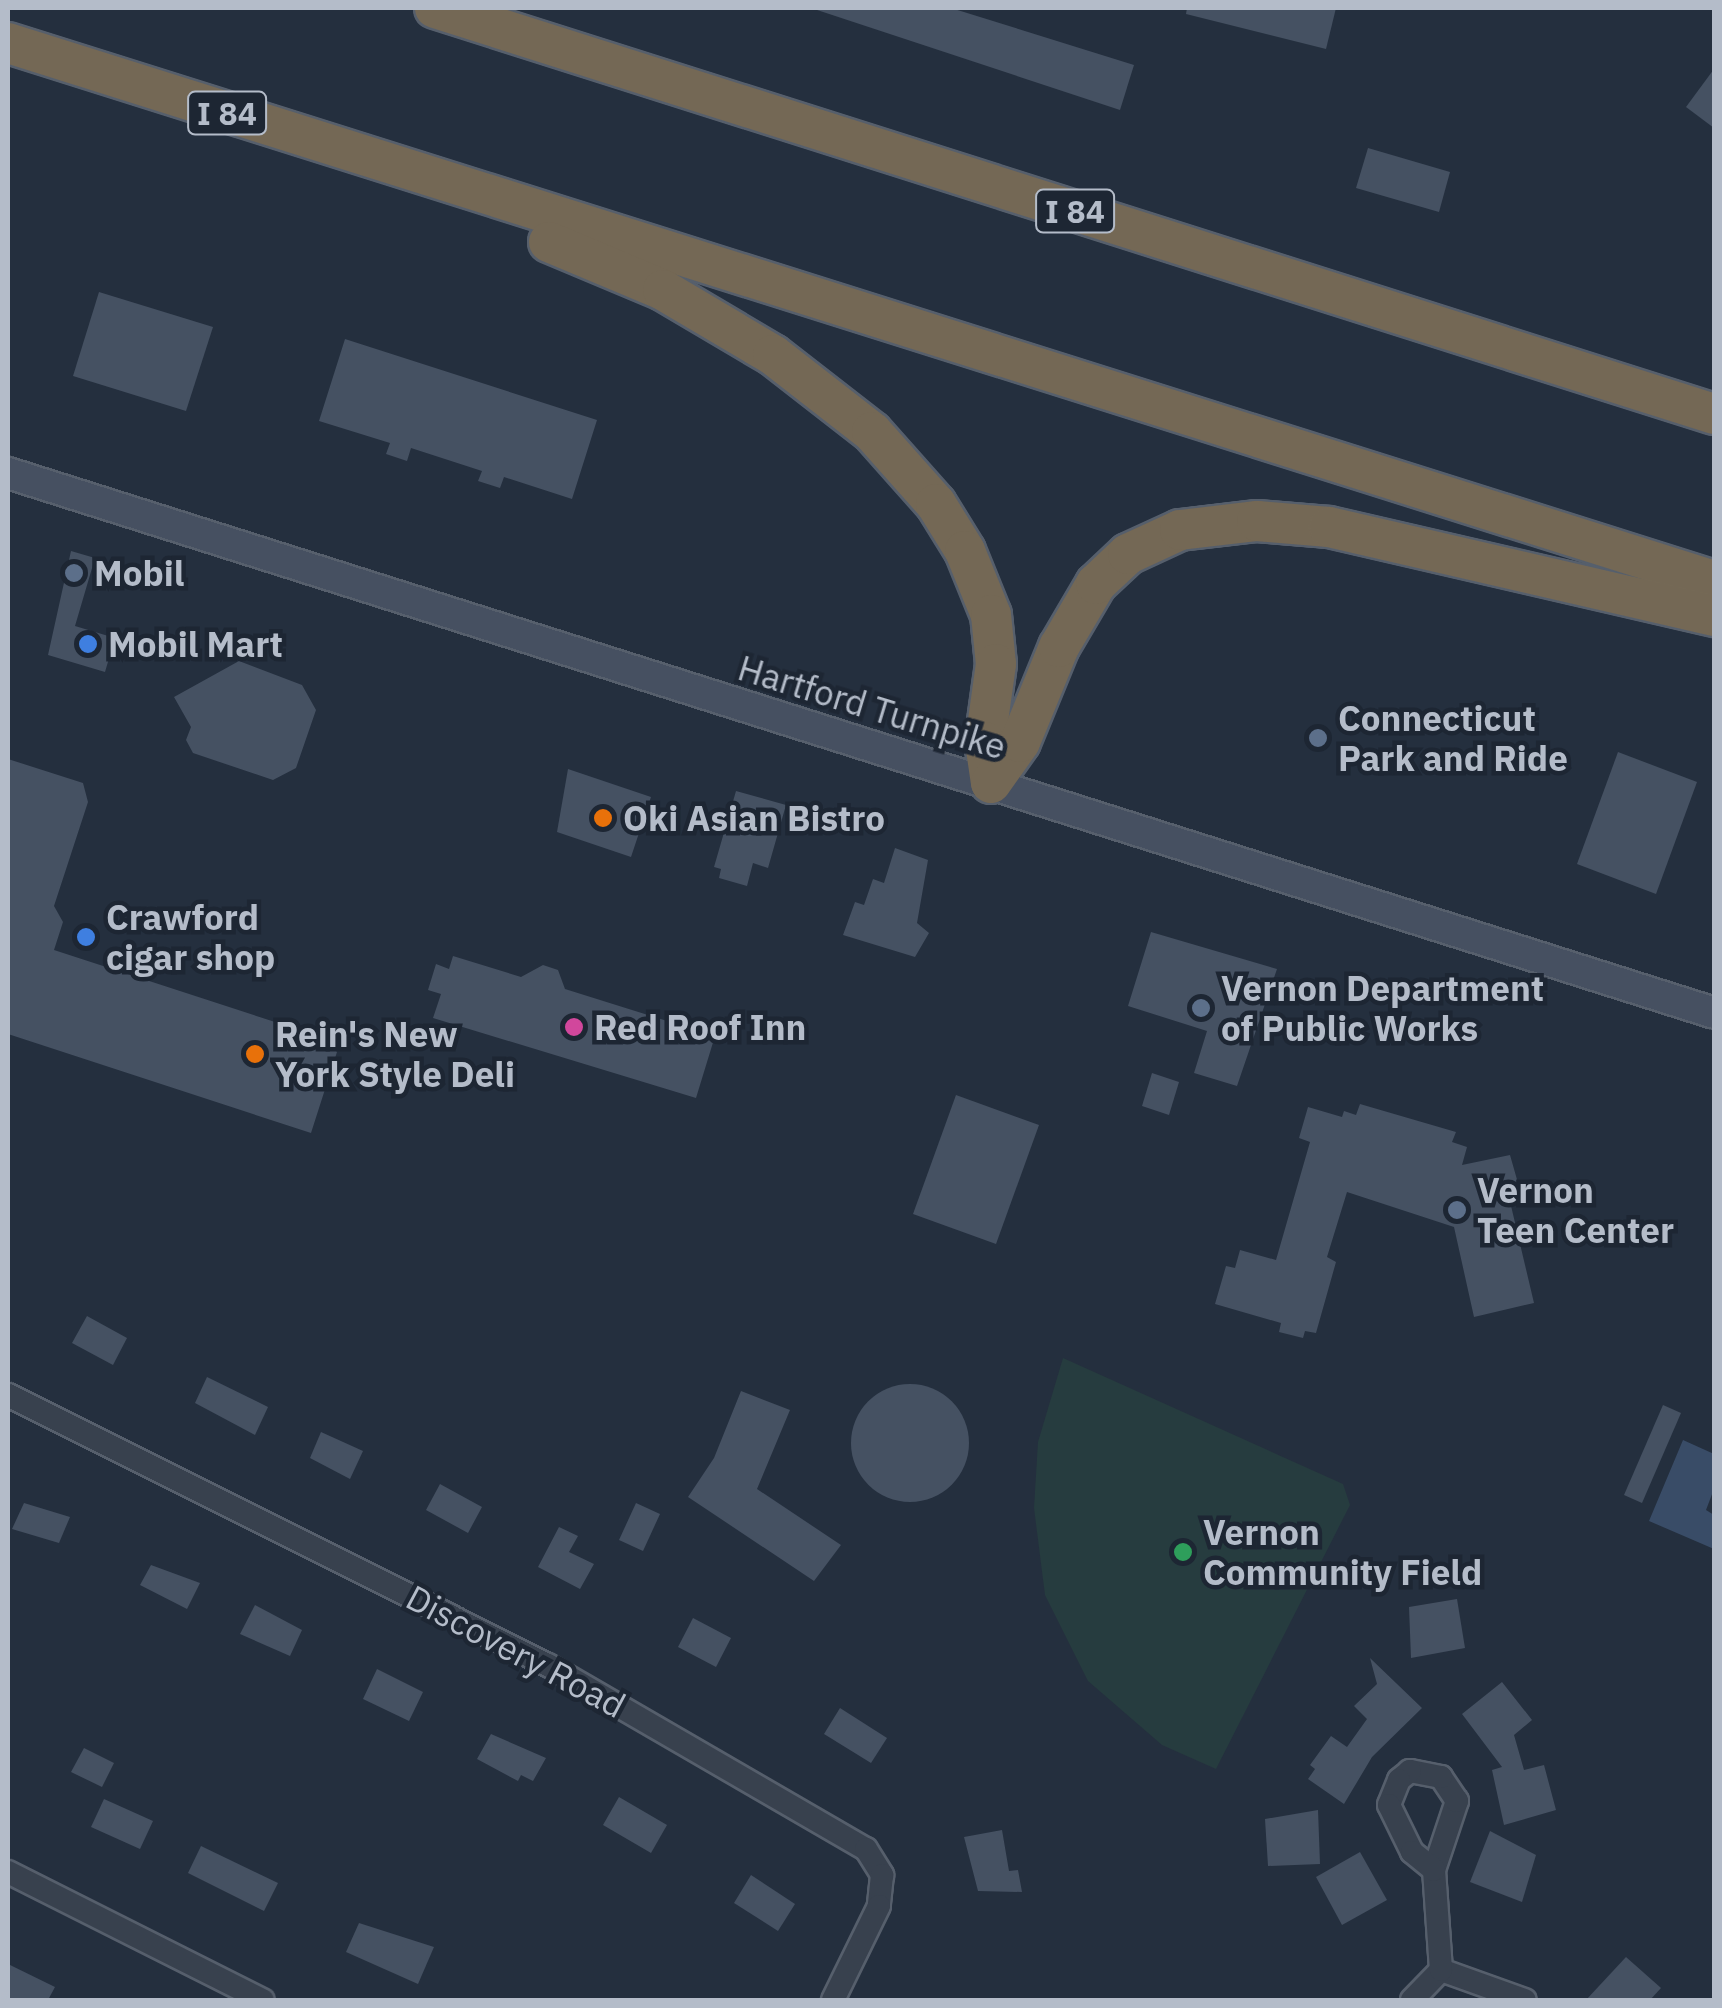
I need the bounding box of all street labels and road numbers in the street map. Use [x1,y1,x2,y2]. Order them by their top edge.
road number: I 84 [187,86,267,140]
road number: I 84 [1035,184,1115,238]
street label: Hartford Turnpike [733,646,1011,768]
street label: Discovery Road [400,1576,632,1726]

